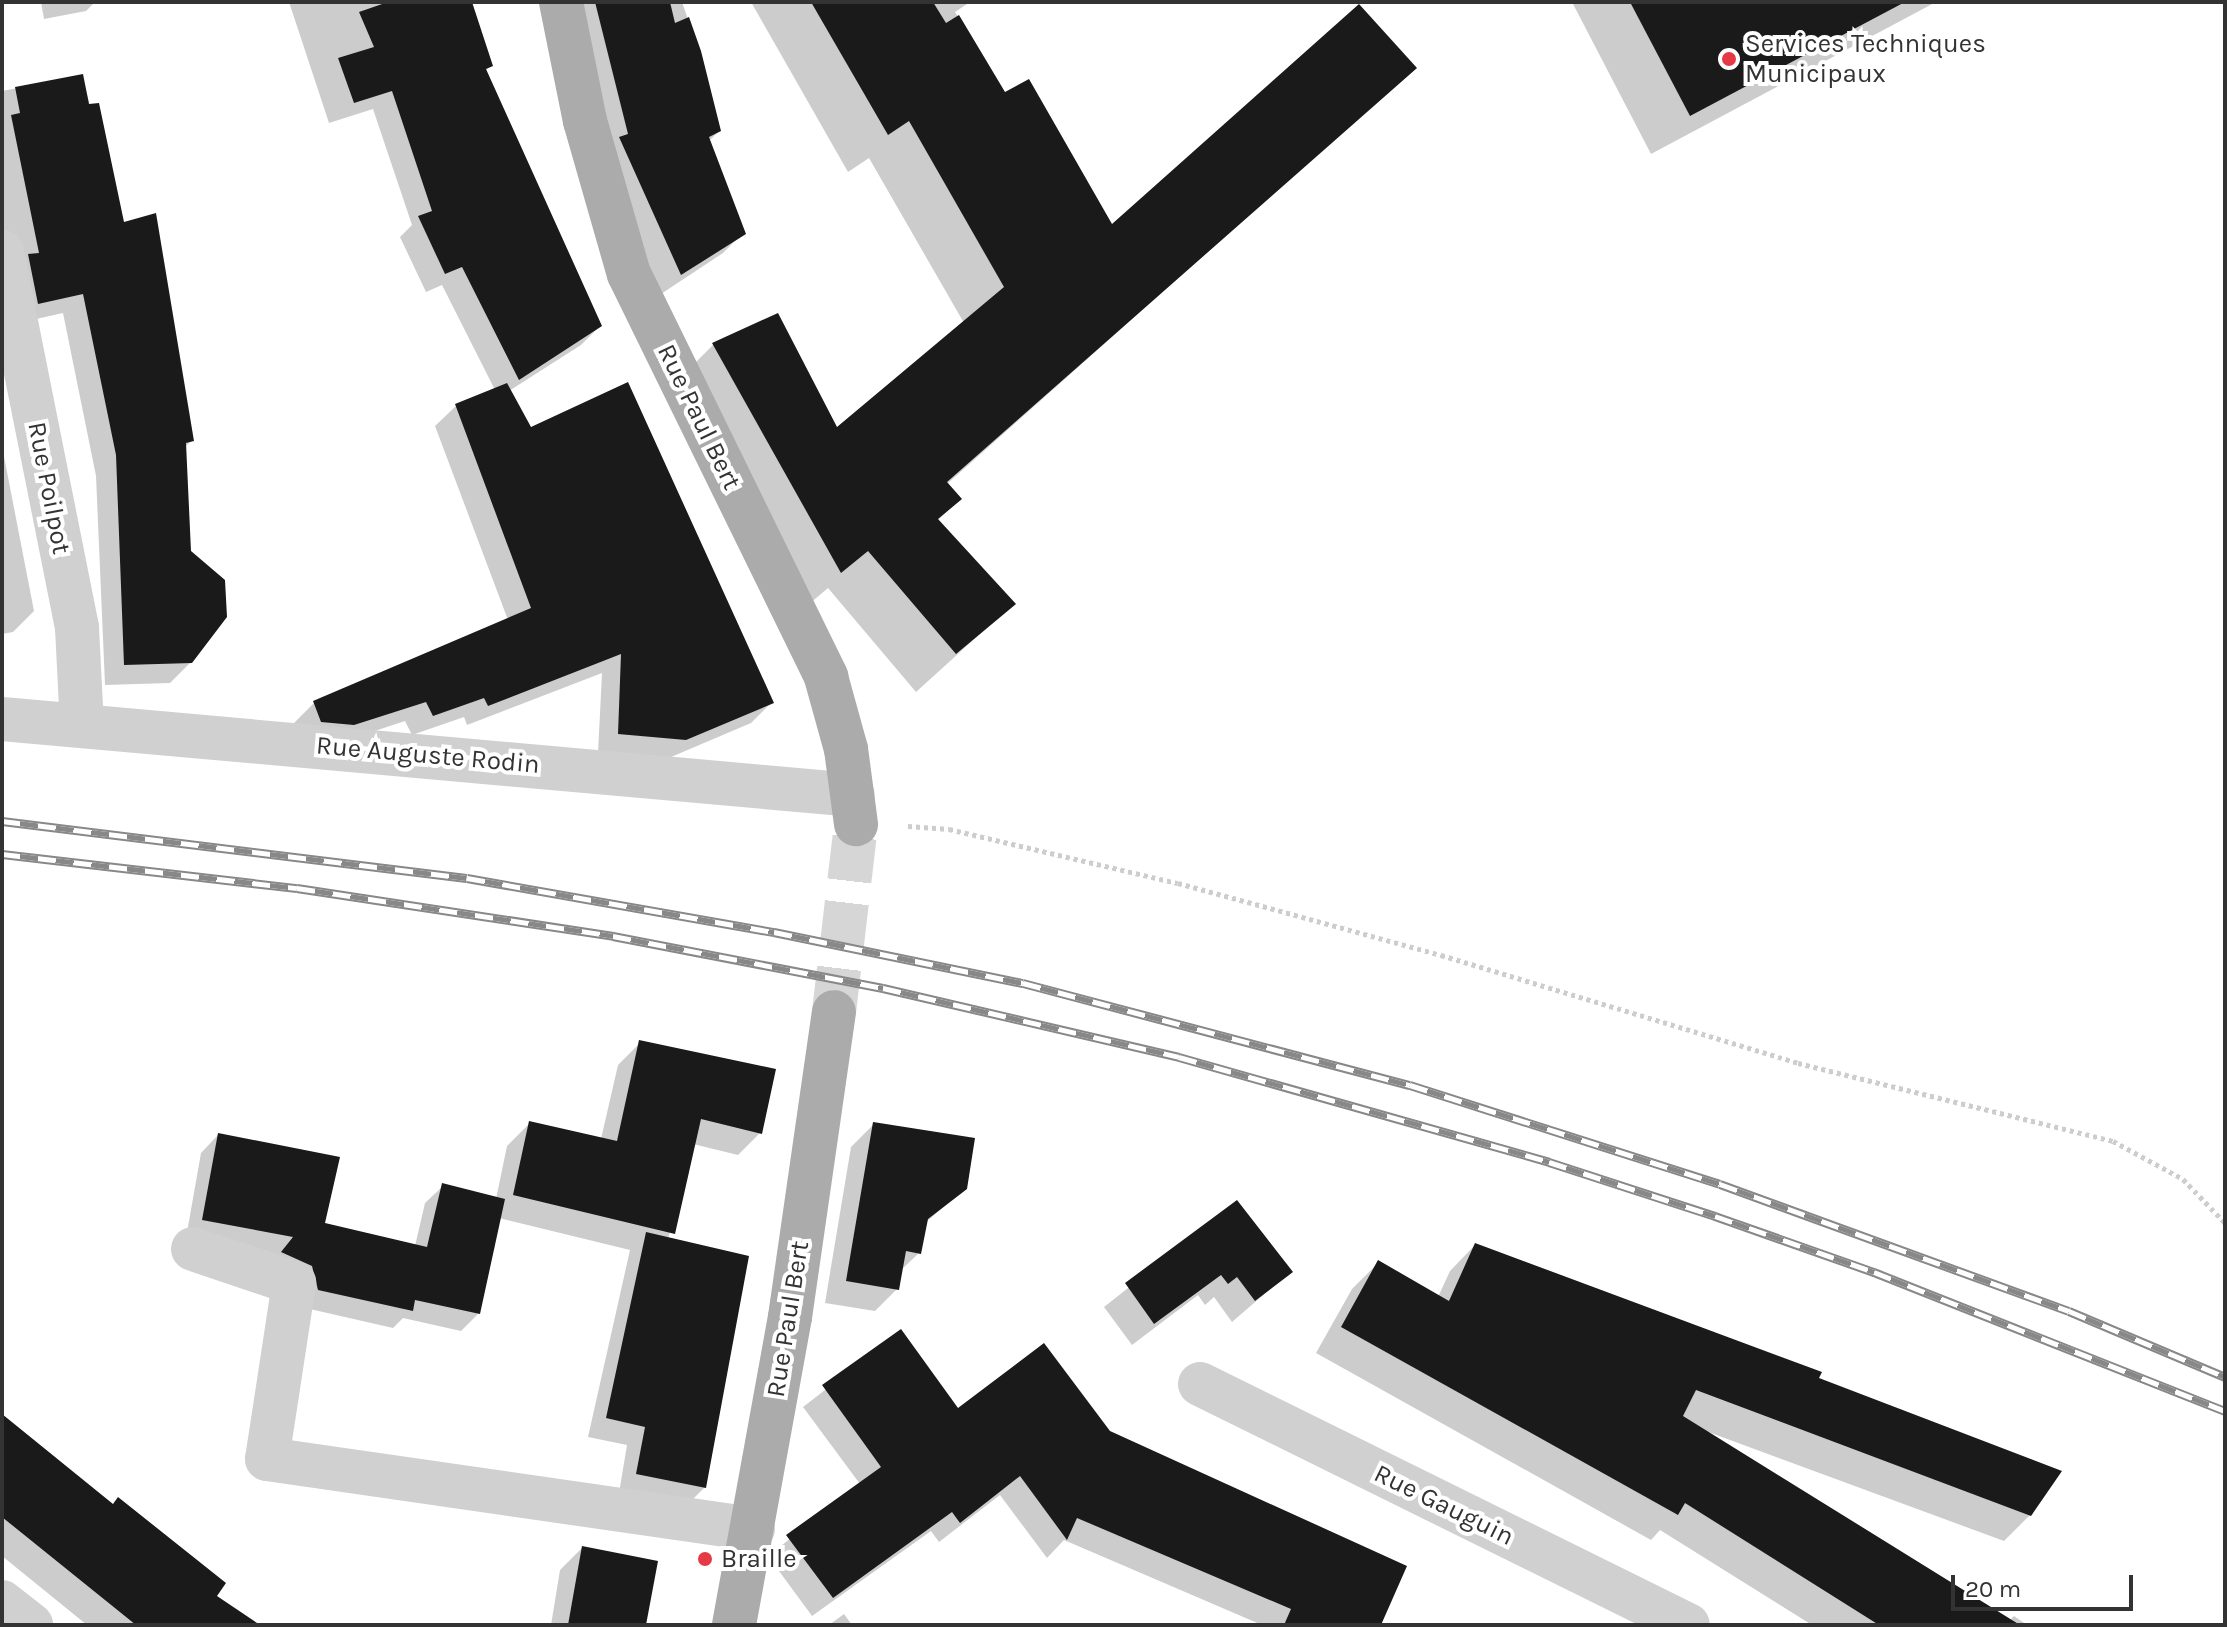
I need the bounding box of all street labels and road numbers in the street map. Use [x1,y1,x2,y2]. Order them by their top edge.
street label: Rue Paul Bert [650,339,748,495]
street label: Rue Poilpot [21,419,77,557]
street label: Rue Auguste Rodin [315,730,541,780]
street label: Rue Paul Bert [760,1239,816,1399]
street label: Rue Gauguin [1369,1458,1519,1552]

